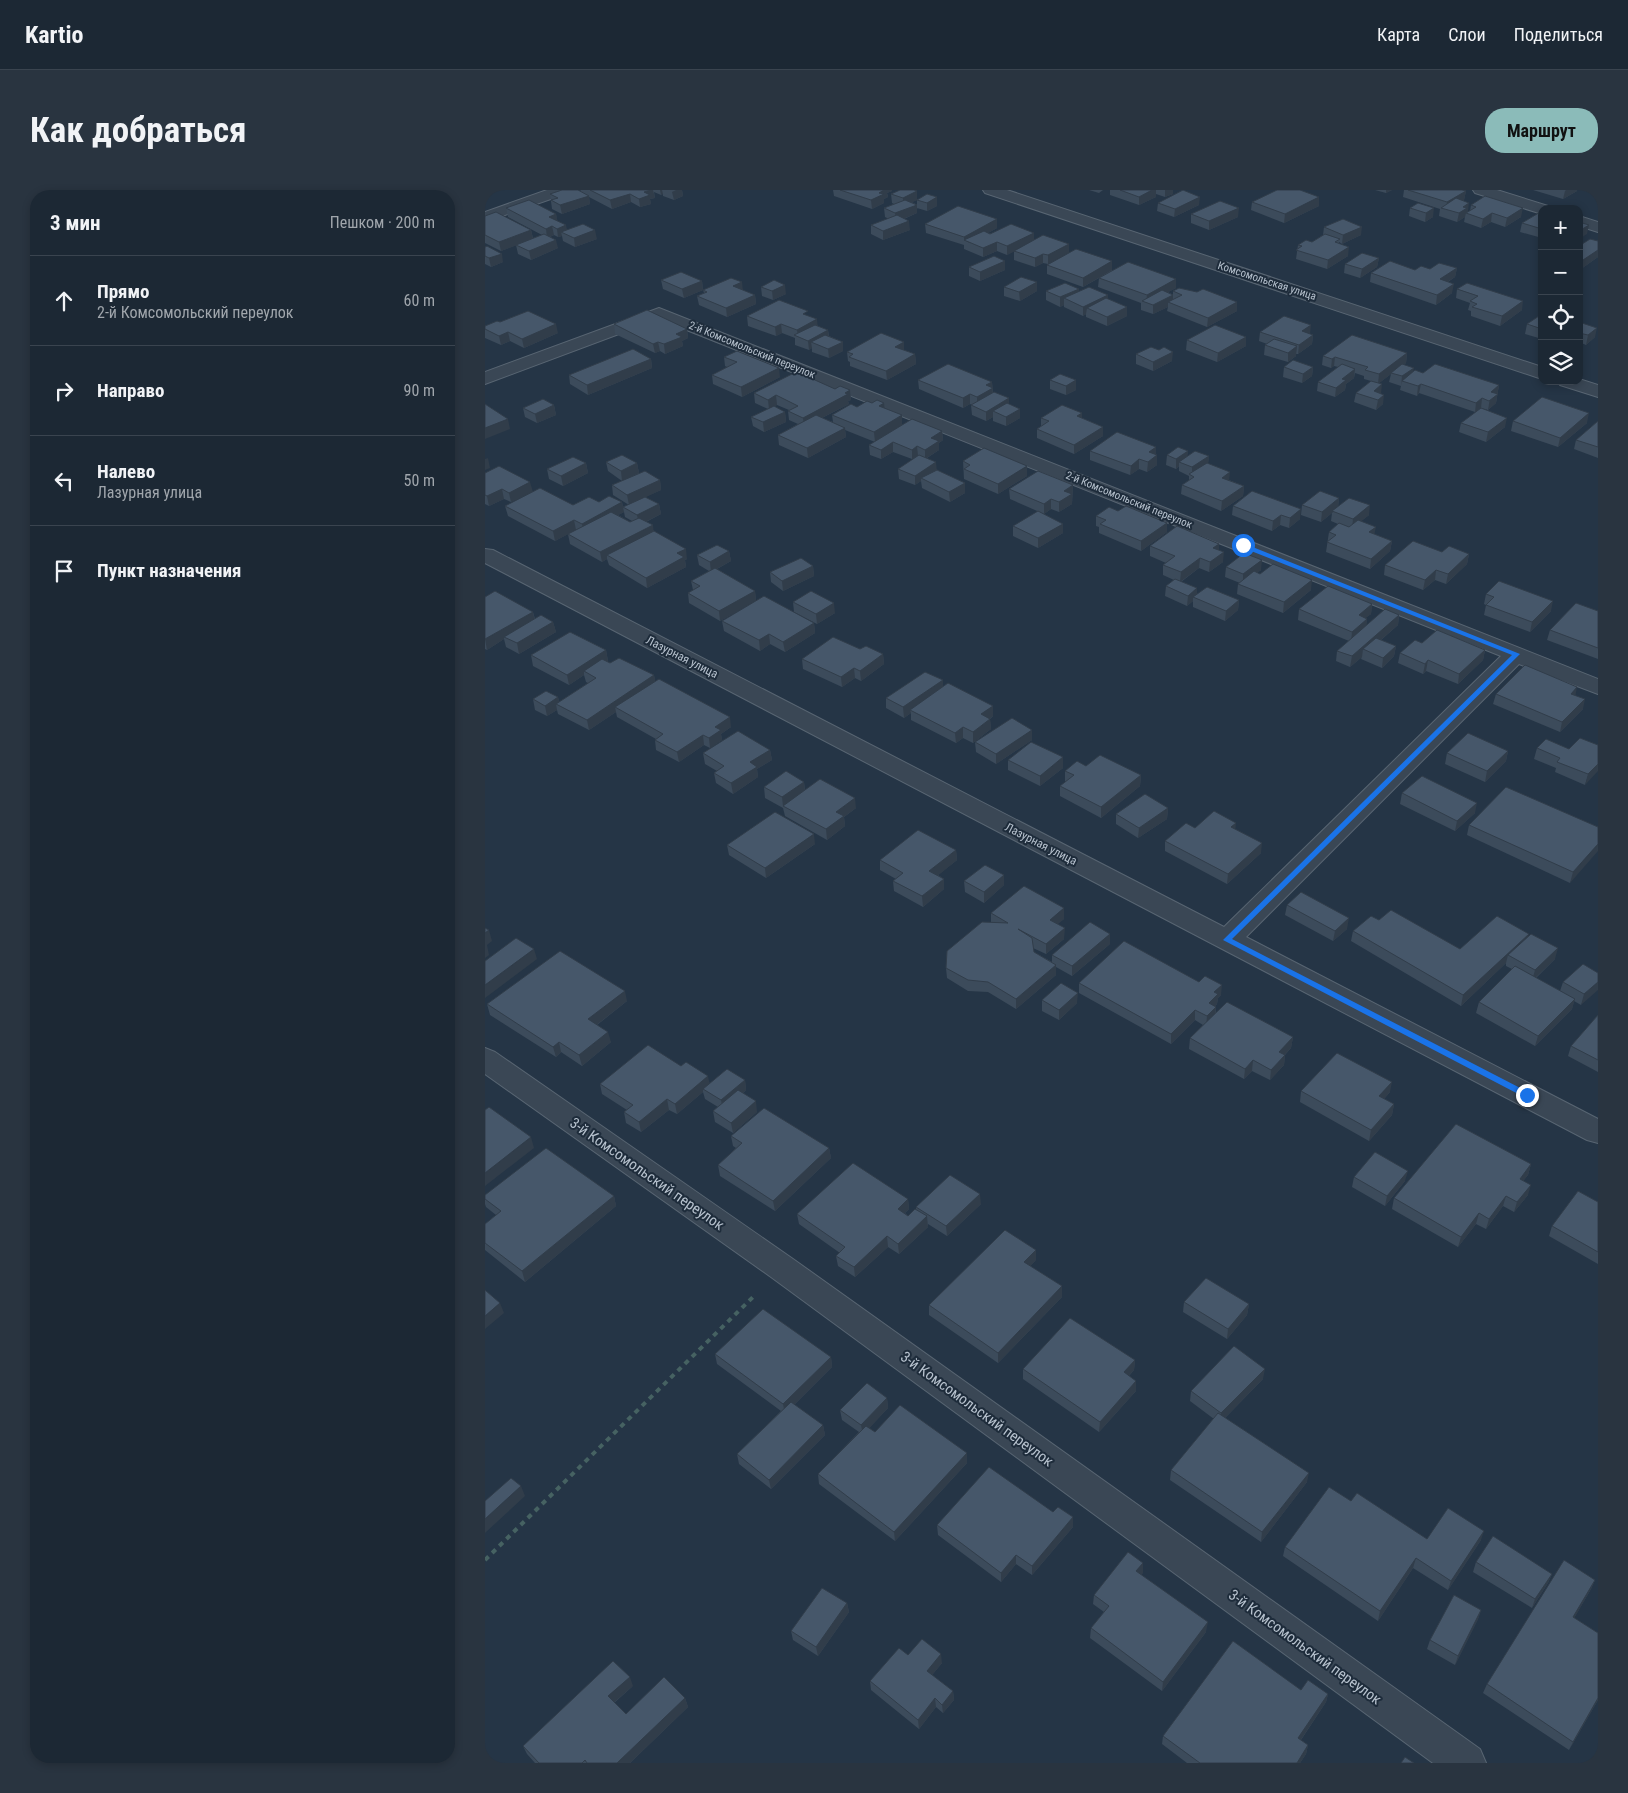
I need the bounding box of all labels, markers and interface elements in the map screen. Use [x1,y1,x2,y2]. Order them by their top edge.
text: Kartio [25,21,83,49]
text: Карта [1377,24,1420,45]
text: Слои [1448,24,1486,45]
text: Поделиться [1514,24,1603,45]
button: Маршрут [1485,108,1598,153]
text: Как добраться [30,110,246,151]
map controls [1538,205,1583,385]
button: + [1538,205,1583,250]
text: 3 мин [50,211,100,235]
text: Пешком · 200 m [330,213,435,232]
button: − [1538,250,1583,295]
street label: Комсомольская улица [1216,259,1318,303]
text: Прямо [97,280,150,303]
icon: ahead [50,287,78,315]
text: 60 m [403,291,435,310]
button: locate [1538,295,1583,340]
text: 2-й Комсомольский переулок [97,303,294,322]
street label: 2-й Комсомольский переулок [687,319,818,382]
button: layers [1538,340,1583,385]
icon: right [50,377,78,405]
text: Направо [97,379,164,402]
text: 90 m [403,381,435,400]
text: Налево [97,460,155,483]
icon: left [50,467,78,495]
street label: 2-й Комсомольский переулок [1064,469,1195,532]
text: 50 m [403,471,435,490]
text: Лазурная улица [97,483,202,502]
route start [1232,534,1255,557]
icon: arrive [50,557,78,585]
text: Пункт назначения [97,559,241,582]
street label: Лазурная улица [644,633,721,681]
street label: Лазурная улица [1003,820,1080,868]
route end [1516,1084,1539,1107]
street label: 3-й Комсомольский переулок [566,1114,728,1234]
street label: 3-й Комсомольский переулок [897,1348,1057,1470]
street label: 3-й Комсомольский переулок [1225,1586,1385,1708]

